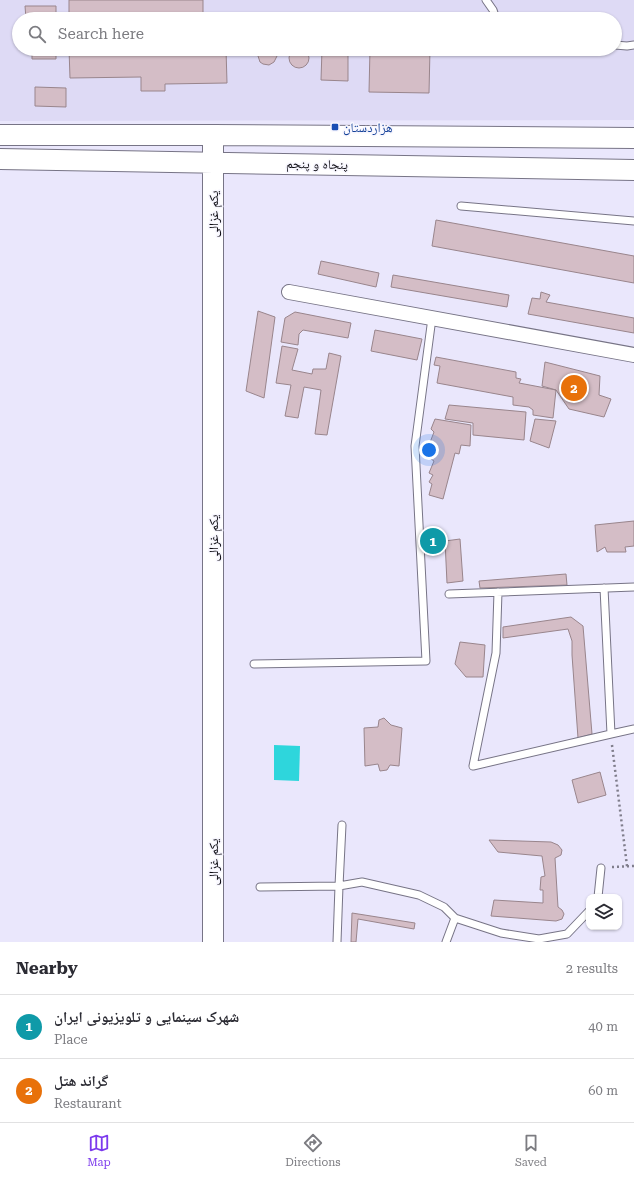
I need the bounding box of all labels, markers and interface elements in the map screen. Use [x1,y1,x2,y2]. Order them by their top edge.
search box [12,12,622,56]
icon: search [26,23,48,45]
text: Search here [58,25,144,43]
place label: هزاردستان [343,120,393,136]
marker: هزاردستان [330,122,340,132]
street label: پنجاه و پنجم [286,156,348,173]
street label: یکم غزالی [206,190,222,238]
pin: 2 [561,373,587,403]
your location [419,440,439,460]
street label: یکم غزالی [206,514,222,562]
pin: 1 [420,526,446,556]
street label: یکم غزالی [206,838,222,886]
map controls [586,894,622,930]
button: layers [586,894,622,930]
text: Nearby [16,958,78,978]
text: 2 results [566,961,618,976]
text: شهرک سینمایی و تلویزیونی ایران [54,1008,239,1026]
text: 1 [25,1019,33,1034]
text: 40 m [588,1019,618,1034]
text: Place [54,1032,88,1047]
text: گراند هتل [54,1072,108,1090]
text: 2 [25,1083,33,1098]
text: 60 m [588,1083,618,1098]
text: Restaurant [54,1096,122,1111]
tab: Map [87,1132,111,1169]
tab: Directions [285,1132,341,1169]
tab: Saved [515,1132,547,1169]

